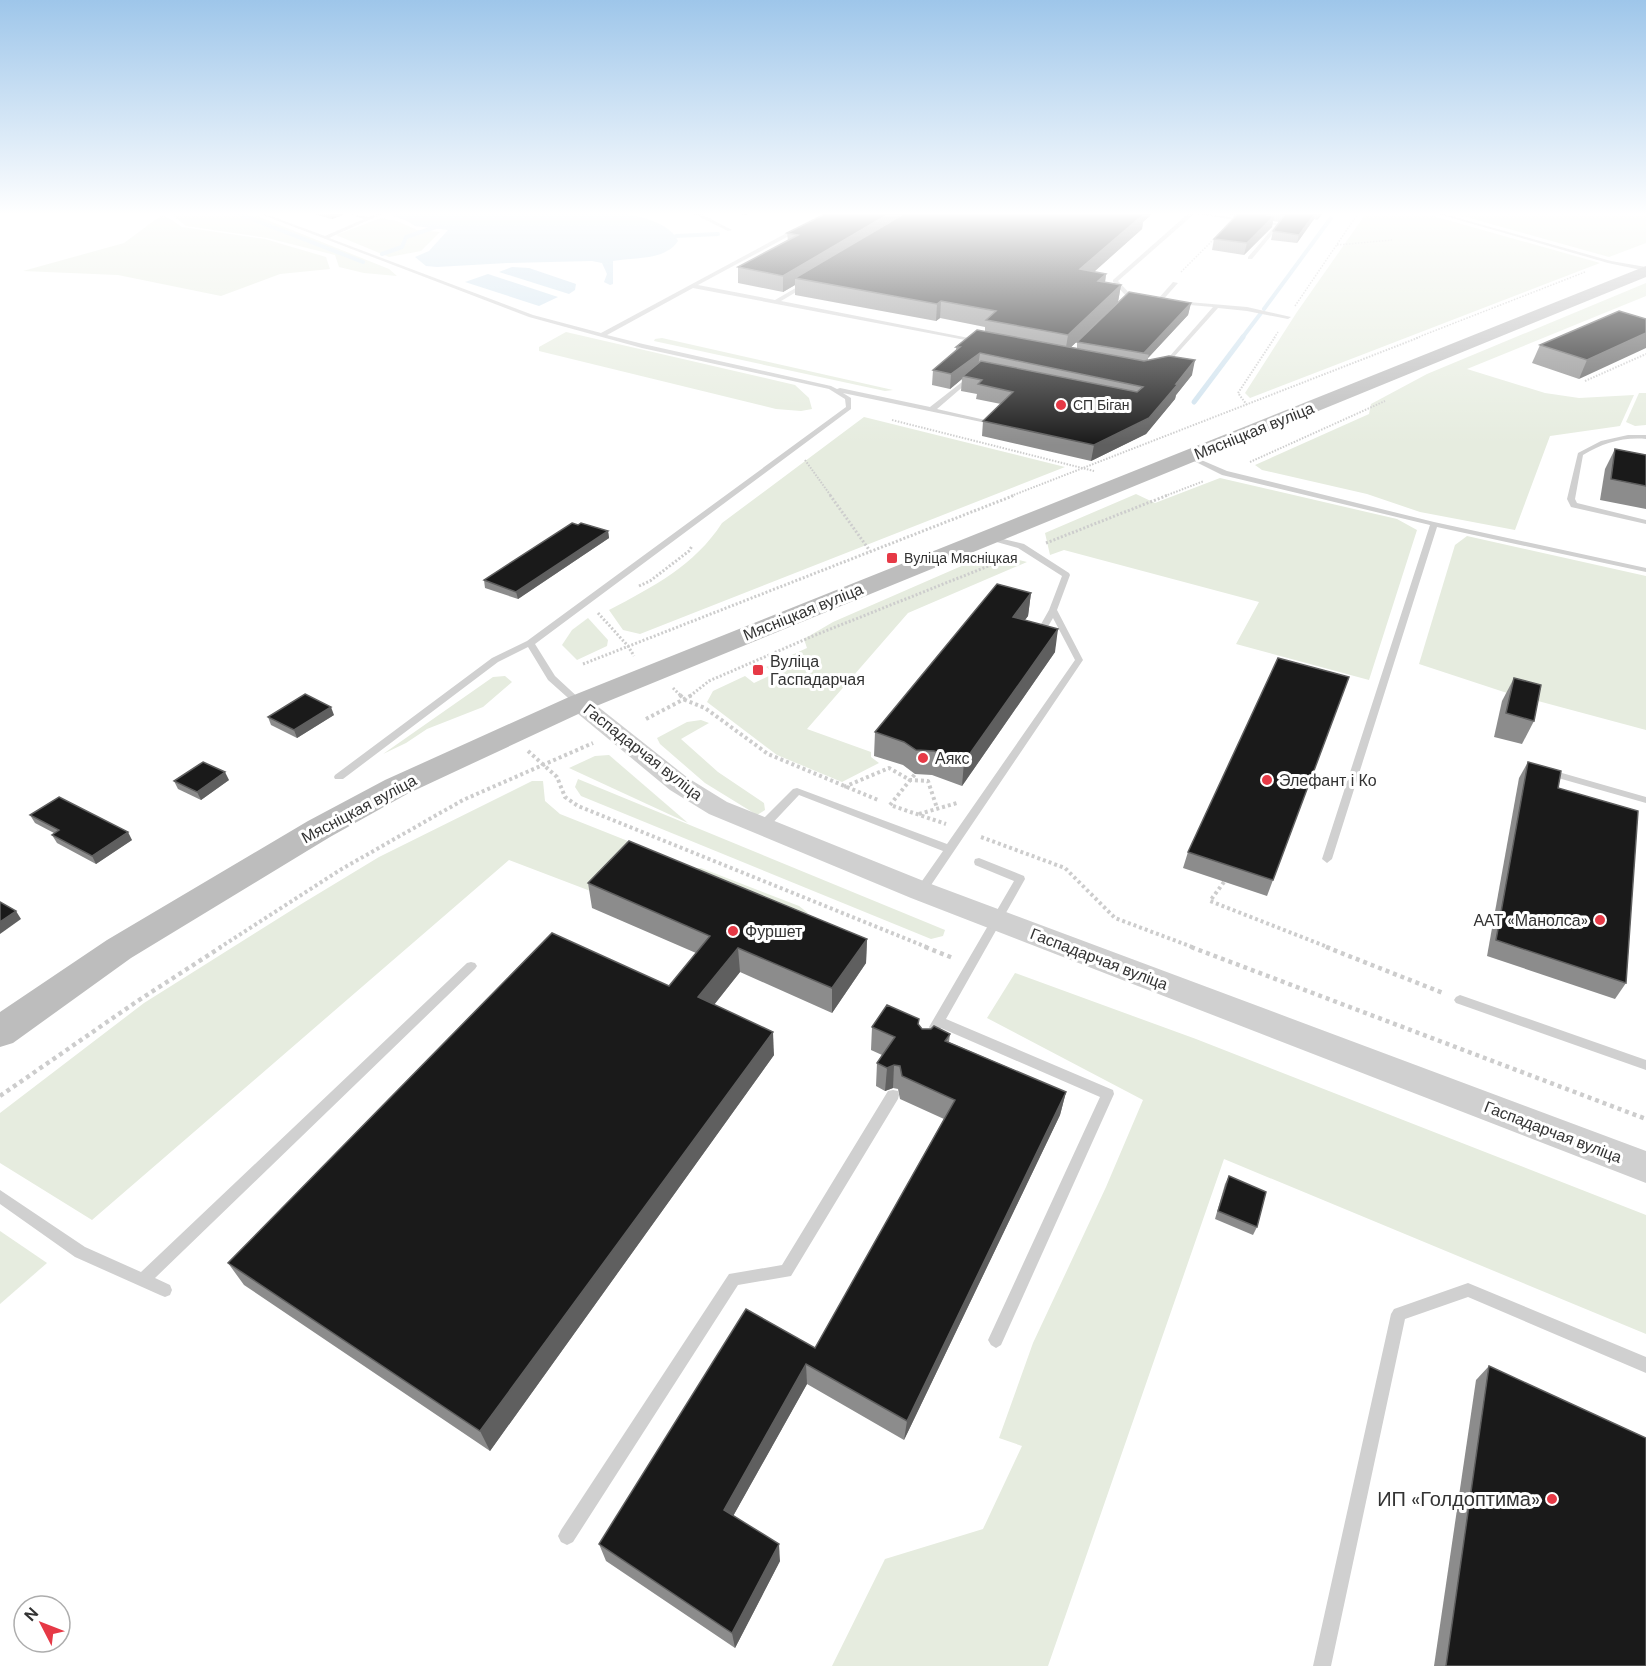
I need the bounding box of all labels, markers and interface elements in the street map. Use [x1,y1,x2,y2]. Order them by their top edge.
place label: СП Біган [1073,396,1130,414]
street label: Мясніцкая вуліца [1191,397,1317,465]
marker: СП Біган [1054,398,1068,412]
place label: Вуліца Мясніцкая [904,549,1018,567]
marker: Вуліца Мясніцкая [885,551,899,565]
street label: Мясніцкая вуліца [740,578,866,646]
place label: Вуліца Гаспадарчая [770,651,865,690]
marker: Вуліца Гаспадарчая [751,663,765,677]
street label: Гаспадарчая вуліца [579,699,707,805]
place label: Аякс [935,748,970,769]
marker: Аякс [916,751,930,765]
street label: Мясніцкая вуліца [298,770,420,848]
place label: Элефант і Ко [1279,770,1377,791]
marker: Элефант і Ко [1260,773,1274,787]
place label: ААТ «Манолса» [1473,910,1588,931]
marker: ААТ «Манолса» [1593,913,1607,927]
place label: Фуршет [745,921,803,942]
street label: Гаспадарчая вуліца [1027,923,1171,995]
marker: Фуршет [726,924,740,938]
street label: Гаспадарчая вуліца [1481,1096,1625,1168]
place label: ИП «Голдоптима» [1377,1486,1540,1512]
marker: ИП «Голдоптима» [1545,1492,1559,1506]
north arrow [12,1594,72,1654]
text: N [20,1603,43,1626]

